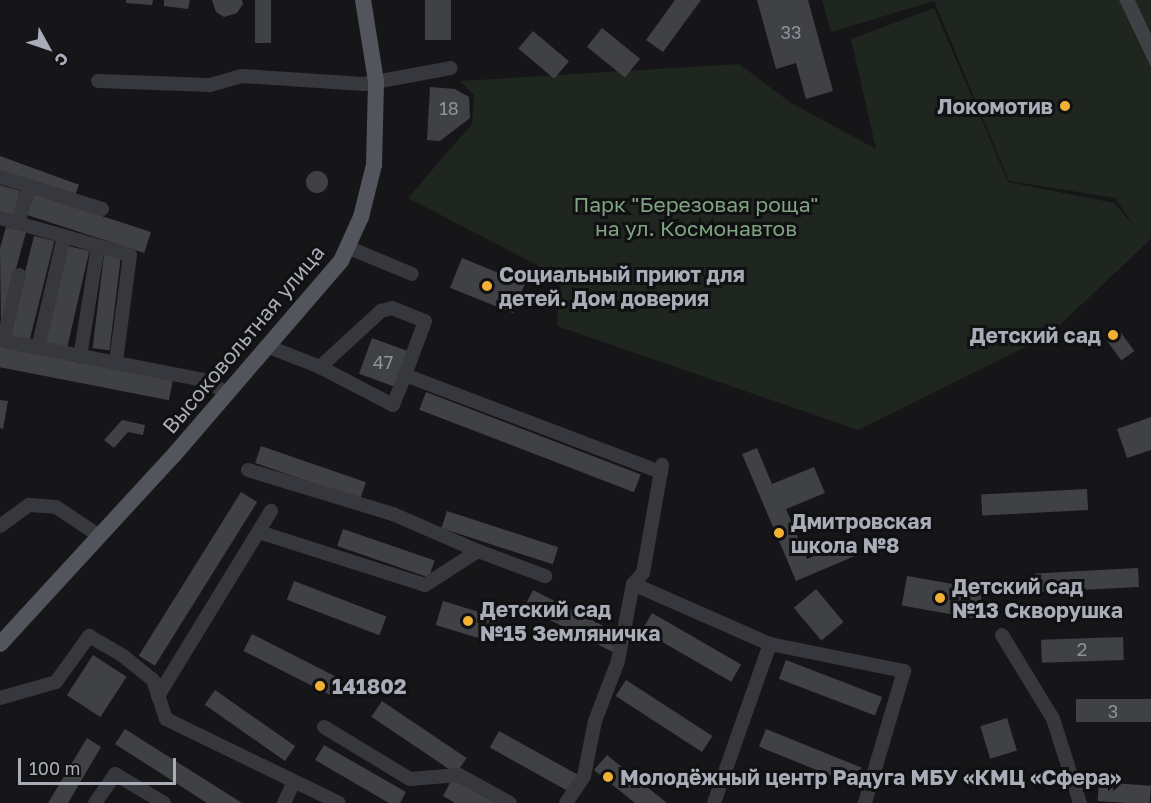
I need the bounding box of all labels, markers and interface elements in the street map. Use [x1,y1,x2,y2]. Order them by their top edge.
north arrow [18,18,78,78]
house number: 33 [780,21,802,43]
text: С [50,49,73,70]
place label: Локомотив [937,93,1053,119]
house number: 18 [439,97,459,119]
marker: Локомотив [1058,99,1072,113]
park label: Парк "Березовая роща" на ул. Космонавтов [573,191,819,241]
street label: Высоковольтная улица [157,240,329,438]
place label: Социальный приют для детей. Дом доверия [499,261,745,311]
marker: Социальный приют для детей. Дом доверия [480,279,494,293]
place label: Детский сад [970,322,1101,348]
marker: Детский сад [1106,328,1120,342]
house number: 47 [373,351,393,373]
place label: Дмитровская школа №8 [791,508,932,558]
marker: Дмитровская школа №8 [772,526,786,540]
place label: Детский сад №13 Скворушка [952,573,1123,623]
marker: Детский сад №13 Скворушка [933,591,947,605]
place label: Детский сад №15 Земляничка [480,596,660,646]
marker: Детский сад №15 Земляничка [461,614,475,628]
house number: 2 [1077,638,1087,660]
place label: 141802 [332,673,407,699]
marker: 141802 [313,679,327,693]
house number: 3 [1108,700,1118,722]
scale bar [21,746,178,784]
text: 100 m [29,757,80,779]
place label: Молодёжный центр Радуга МБУ «КМЦ «Сфера» [620,764,1121,790]
marker: Молодёжный центр Радуга МБУ «КМЦ «Сфера» [601,770,615,784]

